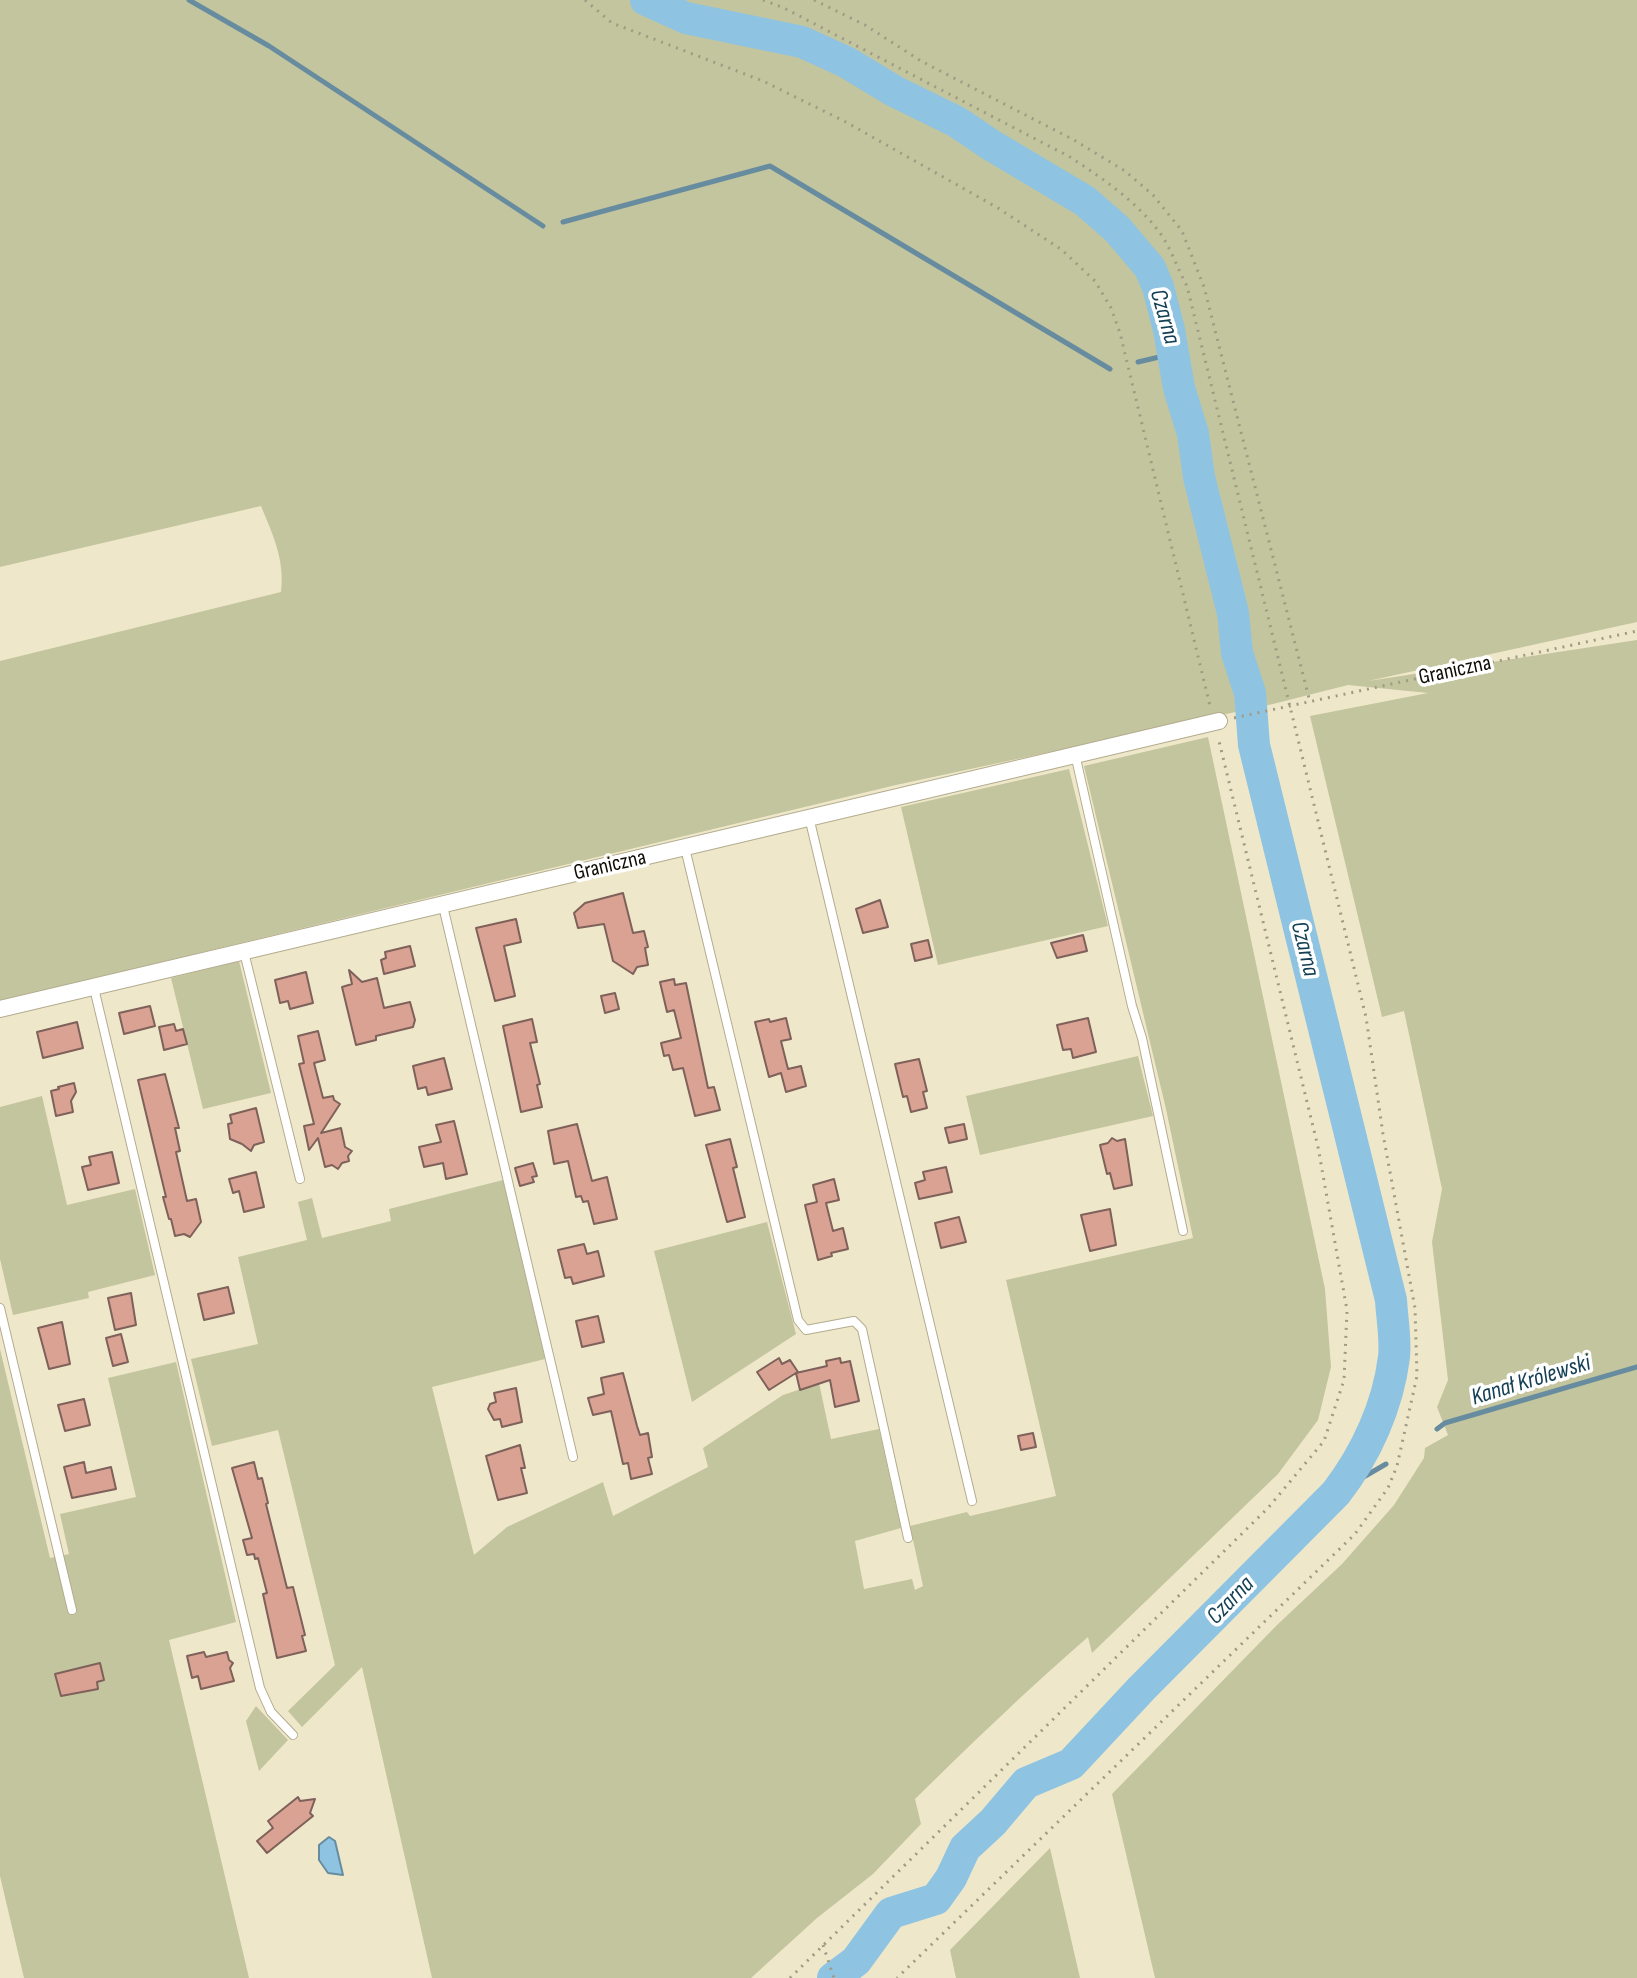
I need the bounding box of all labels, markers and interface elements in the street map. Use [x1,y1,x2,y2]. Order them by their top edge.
water label: Czarna [1142,286,1186,348]
street label: Graniczna [1416,650,1494,692]
street label: Graniczna [571,845,649,887]
water label: Czarna [1283,918,1325,980]
water label: Kanał Królewski [1468,1349,1594,1413]
water label: Czarna [1201,1571,1261,1631]

